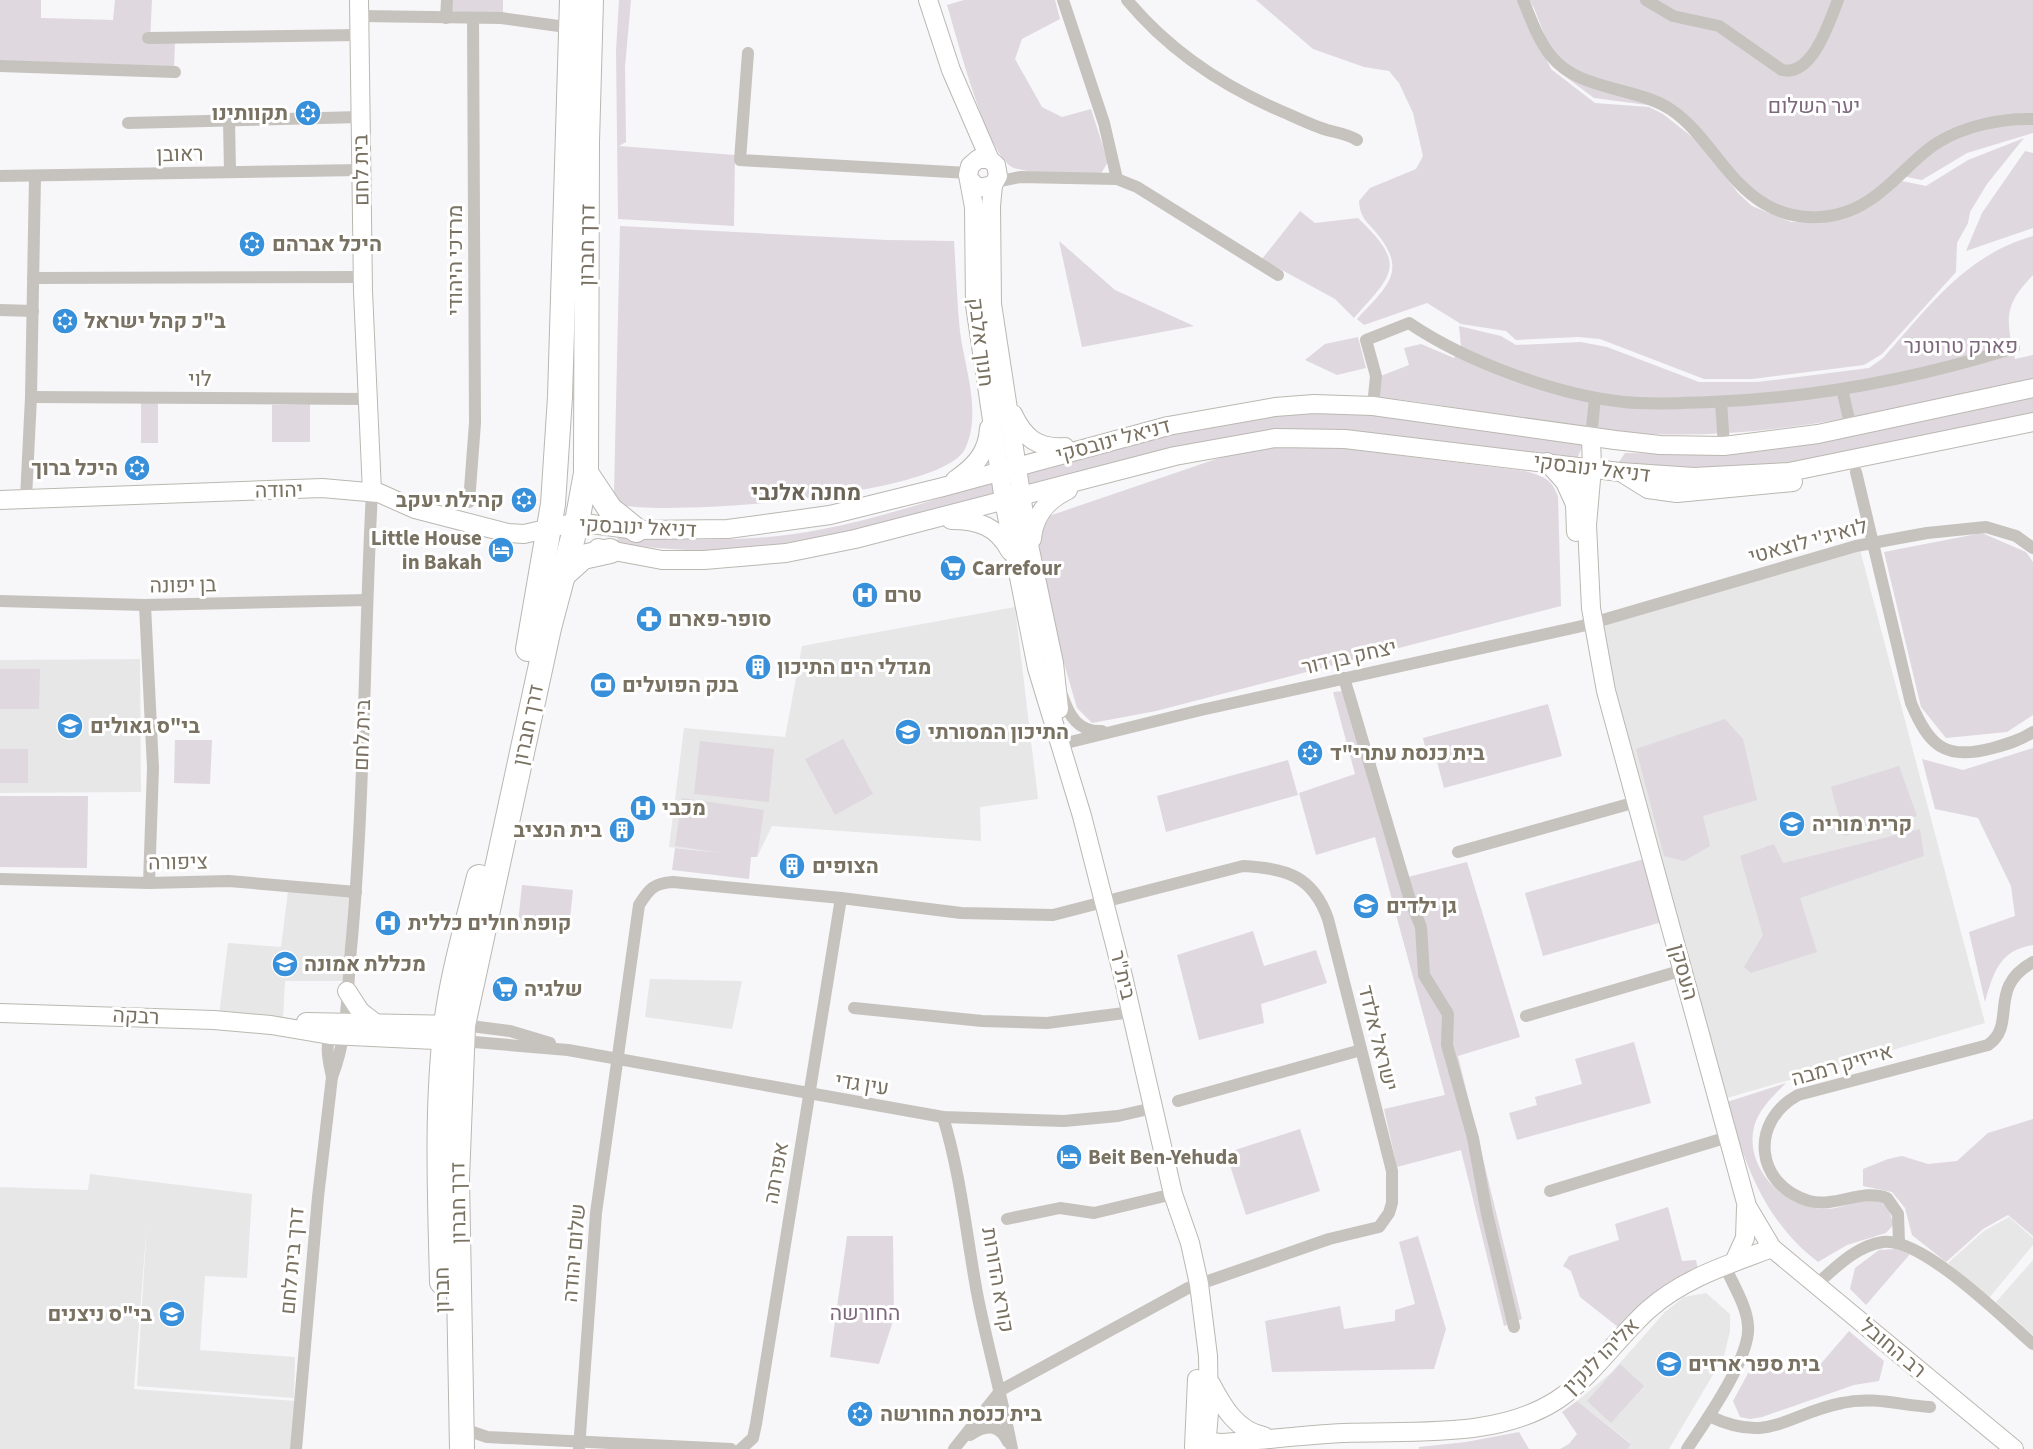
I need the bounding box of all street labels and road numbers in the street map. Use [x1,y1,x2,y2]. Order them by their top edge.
street label: בית לחם [345,134,377,206]
street label: ראובן [156,139,204,169]
street label: דרך חברון [571,204,603,286]
street label: מרדכי היהודי [440,205,470,315]
street label: חנוך אלבק [961,296,1001,388]
street label: לוי [188,364,212,394]
street label: דניאל ינובסקי [1052,410,1174,470]
street label: דניאל ינובסקי [1532,446,1652,490]
street label: יהודה [255,475,303,505]
street label: דניאל ינובסקי [579,509,697,545]
street label: לואיג'י לוצאטי [1745,511,1871,571]
street label: בן יפונה [149,569,217,601]
street label: יצחק בן דור [1299,632,1399,682]
street label: דרך חברון [505,682,551,768]
street label: בית לחם [346,699,378,771]
street label: ציפורה [148,846,208,878]
street label: העסקן [1662,941,1706,1003]
street label: בית"ר [1102,947,1144,1003]
street label: ישראל אלדד [1350,982,1406,1094]
street label: רבקה [112,1000,160,1032]
street label: אייזיק רמבה [1788,1036,1896,1094]
street label: עין גדי [833,1065,891,1103]
street label: אפרתה [756,1140,796,1206]
street label: דרך חברון [442,1162,474,1244]
street label: שלום יהודה [555,1202,593,1304]
street label: דרך בית לחם [272,1206,312,1316]
street label: קורא הדורות [974,1225,1022,1335]
street label: חברון [427,1267,457,1313]
street label: אליהו לנקין [1556,1311,1646,1401]
street label: רב החובל [1853,1311,1933,1385]

